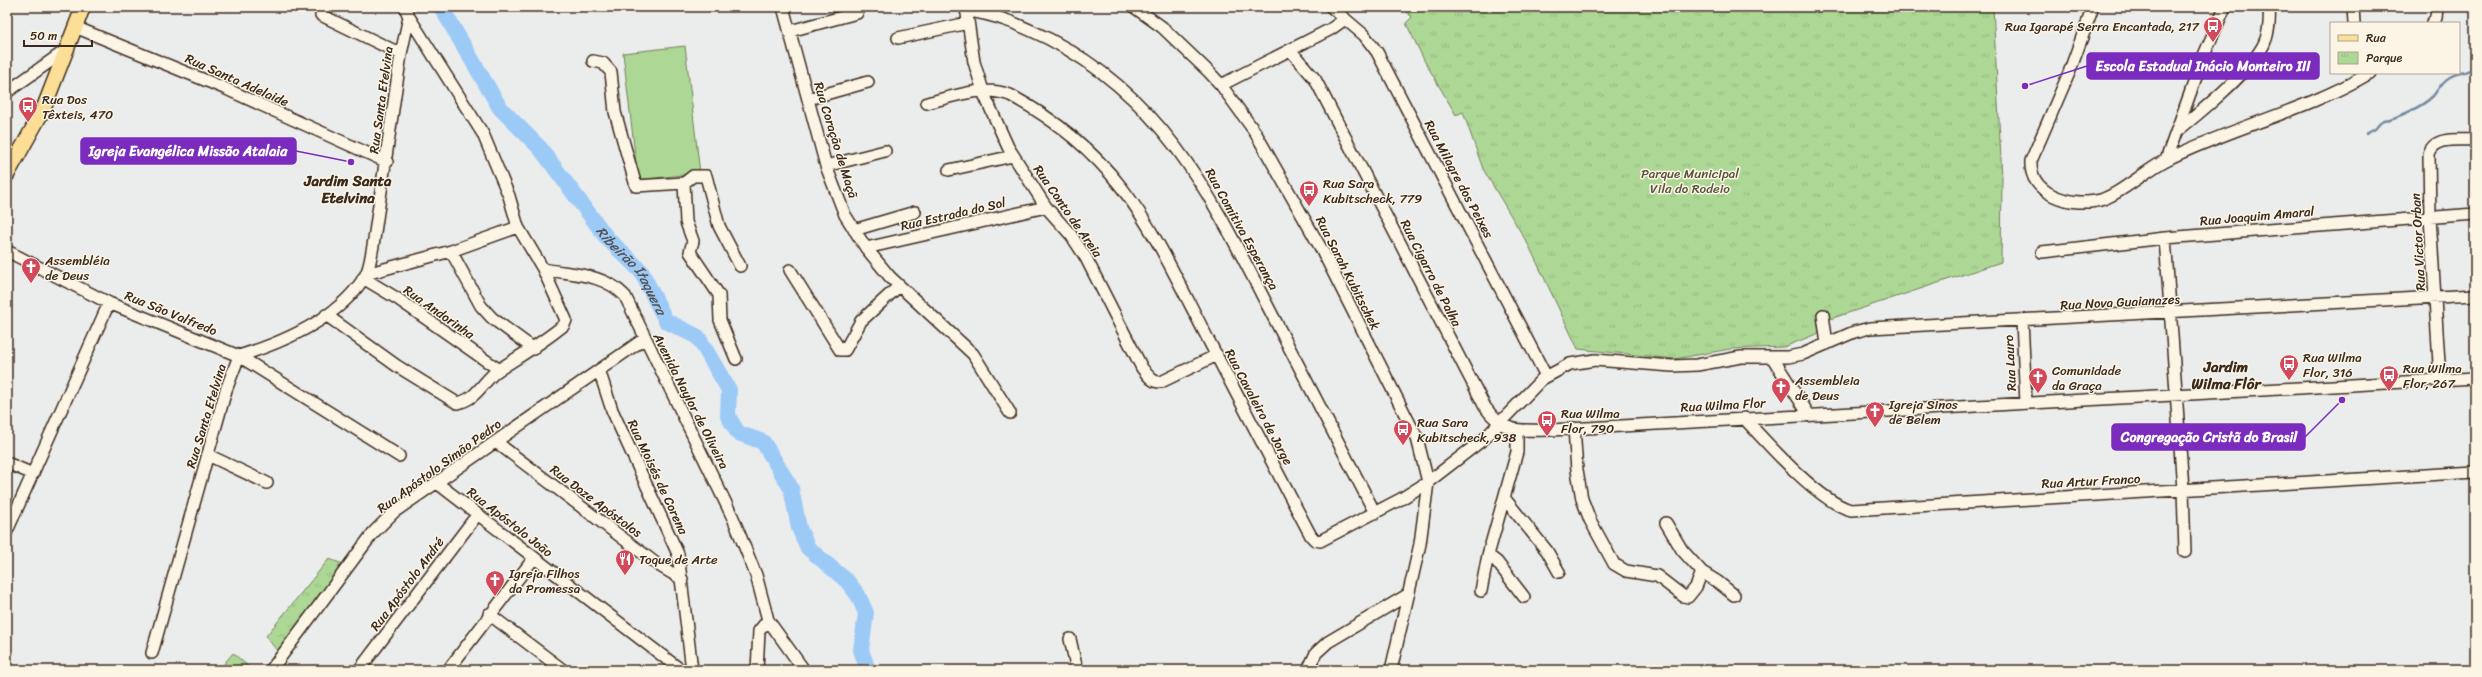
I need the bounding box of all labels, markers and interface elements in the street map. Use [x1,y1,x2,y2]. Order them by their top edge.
place label: Rua Igarapé Serra Encantada, 217 [2005,15,2201,38]
bus stop icon: Rua Igarapé Serra Encantada, 217 [2202,15,2224,43]
scale bar [24,22,92,48]
legend [2330,22,2460,74]
text: 50 m [30,25,57,47]
text: Rua [2366,27,2387,49]
street label: Rua Santa Etelvina [362,44,400,155]
street label: Rua Santa Adelaide [181,47,293,113]
text: Parque [2366,47,2403,69]
callout: Escola Estadual Inácio Monteiro III [2087,53,2319,79]
text: Escola Estadual Inácio Monteiro III [2095,54,2311,79]
street label: Rua Coração de Maçã [807,79,865,202]
place label: Rua Dos Têxteis, 470 [42,88,113,126]
bus stop icon: Rua Dos Têxteis, 470 [17,95,39,123]
street label: Rua Milagre dos Peixes [1418,116,1500,243]
callout: Igreja Evangélica Missão Atalaia [81,138,296,164]
text: Igreja Evangélica Missão Atalaia [88,139,288,164]
street label: Rua Conto de Areia [1027,160,1109,263]
park label: Parque Municipal Vila do Rodeio [1641,162,1739,200]
street label: Rua Comitiva Esperança [1199,164,1285,295]
district label: Jardim Santa Etelvina [303,168,392,211]
place label: Rua Sara Kubitscheck, 779 [1323,172,1422,210]
bus stop icon: Rua Sara Kubitscheck, 779 [1298,179,1320,207]
street label: Rua Estrada do Sol [898,191,1008,237]
street label: Rua Victor Orban [2404,193,2432,291]
street label: Rua Joaquim Amaral [2199,200,2315,232]
street label: Rua Sarah Kubitschek [1309,212,1387,334]
street label: Rua Cigarro de Palha [1394,215,1468,331]
water label: Ribeirão Itaquera [590,221,674,321]
place label: Assembléia de Deus [44,249,110,287]
church icon: Assembléia de Deus [20,256,42,284]
street label: Rua Andorinha [398,279,480,345]
street label: Rua São Valfredo [121,284,221,342]
street label: Rua Nova Guaianazes [2060,287,2181,317]
street label: Avenida Naylor de Oliveira [646,328,736,474]
street label: Rua Lauro [1997,334,2023,392]
street label: Rua Cavaleiro de Jorge [1218,345,1300,470]
place label: Rua Wilma Flor, 316 [2303,346,2362,384]
bus stop icon: Rua Wilma Flor, 316 [2278,353,2300,381]
district label: Jardim Wilma Flôr [2191,354,2262,397]
place label: Rua Wilma Flor, 267 [2403,357,2462,395]
place label: Comunidade da Graça [2052,359,2121,397]
street label: Rua Santa Etelvina [179,360,233,471]
bus stop icon: Rua Wilma Flor, 267 [2378,364,2400,392]
church icon: Comunidade da Graça [2027,366,2049,394]
place label: Assembleia de Deus [1794,369,1860,407]
church icon: Assembleia de Deus [1770,376,1792,404]
street label: Rua Wilma Flor [1680,391,1767,419]
place label: Igreja Sinos de Belem [1888,393,1958,431]
church icon: Igreja Sinos de Belem [1864,400,1886,428]
place label: Rua Wilma Flor, 790 [1561,402,1620,440]
bus stop icon: Rua Wilma Flor, 790 [1536,409,1558,437]
place label: Rua Sara Kubitscheck, 938 [1417,411,1517,449]
street label: Rua Apóstolo Simão Pedro [372,412,507,519]
street label: Rua Moisés de Corena [621,416,695,539]
bus stop icon: Rua Sara Kubitscheck, 938 [1392,418,1414,446]
callout: Congregação Cristã do Brasil [2112,424,2305,450]
text: Congregação Cristã do Brasil [2120,425,2298,450]
street label: Rua Doze Apóstolos [545,459,648,544]
street label: Rua Artur Franco [2041,467,2141,495]
street label: Rua Apóstolo João [462,481,558,563]
street label: Rua Apóstolo André [364,532,450,636]
restaurant icon: Toque de Arte [614,548,636,576]
place label: Toque de Arte [639,548,718,571]
place label: Igreja Filhos da Promessa [508,562,581,600]
church icon: Igreja Filhos da Promessa [484,569,506,597]

